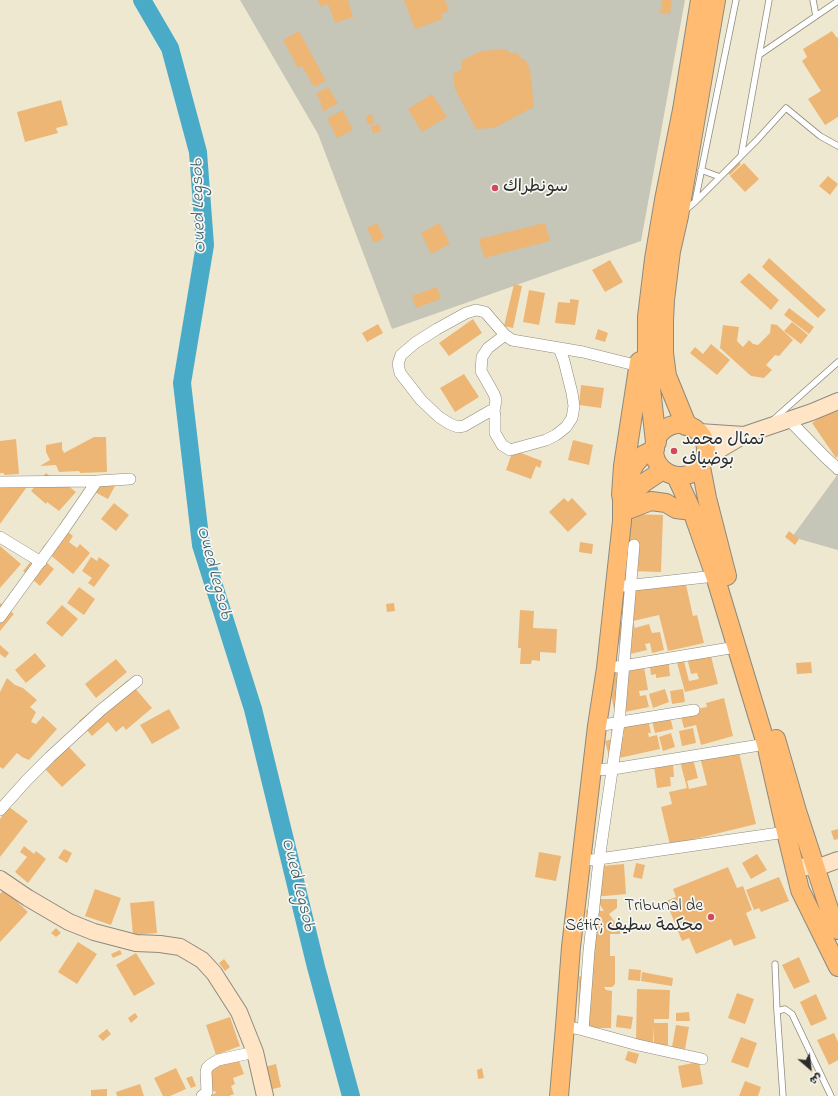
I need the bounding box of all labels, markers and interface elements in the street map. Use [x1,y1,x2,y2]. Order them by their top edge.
water label: Oued Legsob [188,158,212,254]
place label: سونطراك [503,178,568,198]
marker: سونطراك [490,183,500,193]
place label: تمثال محمد بوضياف [682,431,764,471]
marker: تمثال محمد بوضياف [669,446,679,456]
water label: Oued Legsob [190,524,236,622]
water label: Oued Legsob [275,836,319,934]
place label: Tribunal de Sétif; محكمة سطيف [565,897,703,937]
marker: Tribunal de Sétif; محكمة سطيف [706,912,716,922]
north arrow [790,1048,830,1088]
text: ش [807,1069,825,1088]

